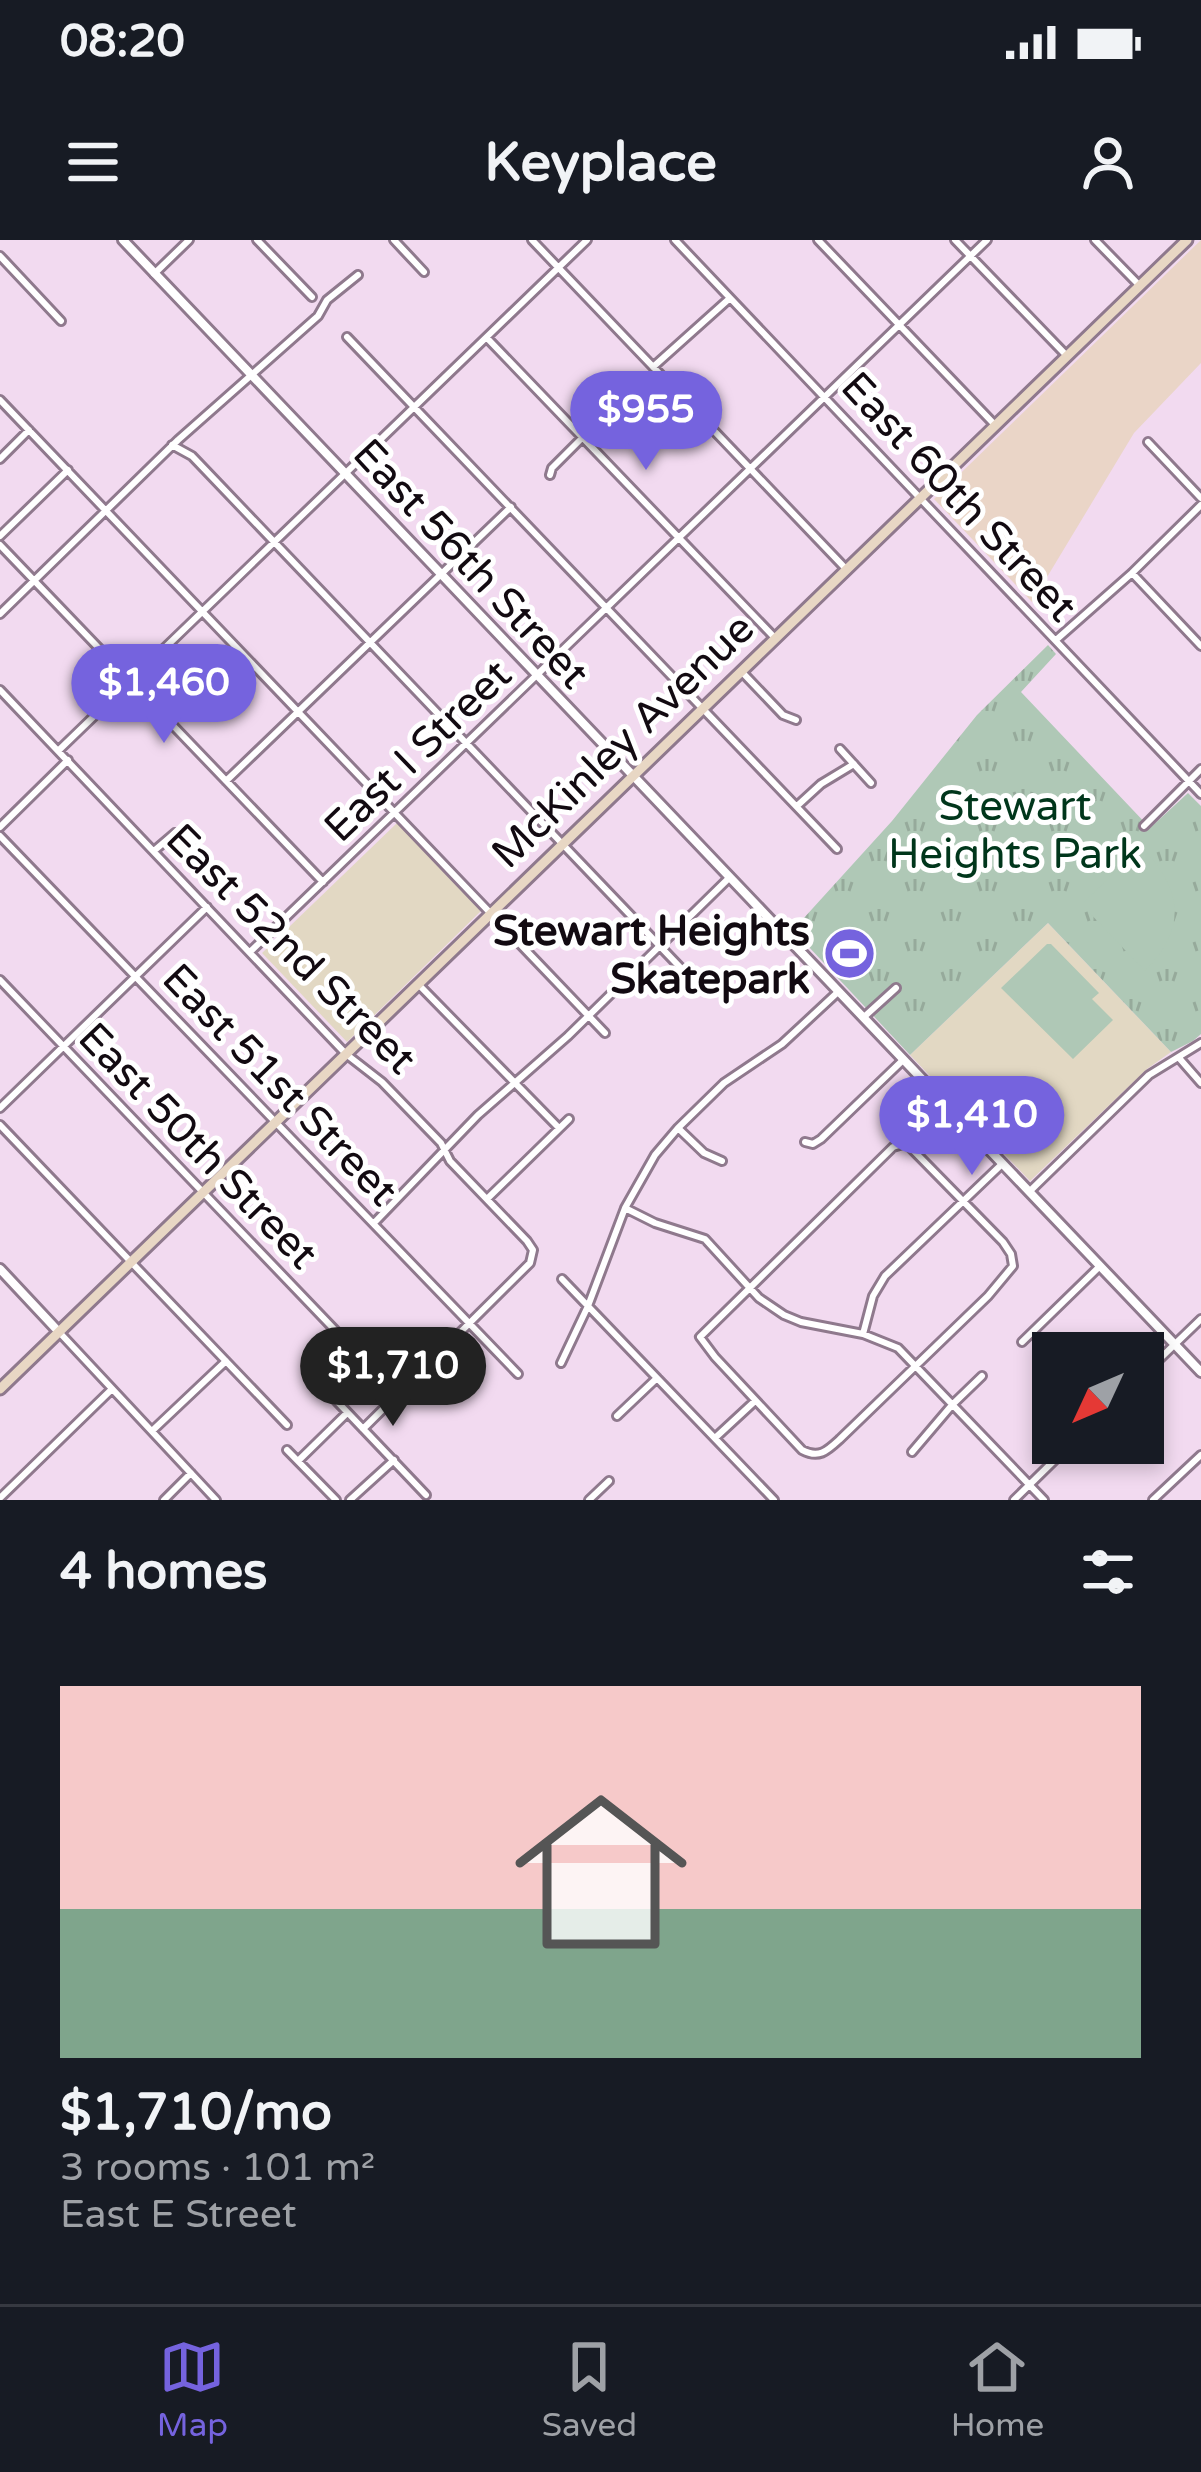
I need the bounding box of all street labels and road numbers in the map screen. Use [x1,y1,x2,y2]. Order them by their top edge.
street label: East 60th Street [830,362,1087,632]
street label: East 56th Street [342,429,599,699]
street label: McKinley Avenue [481,603,765,879]
street label: East I Street [314,649,522,853]
street label: East 52nd Street [155,813,427,1085]
street label: East 51st Street [152,953,408,1217]
street label: East 50th Street [68,1012,328,1280]

